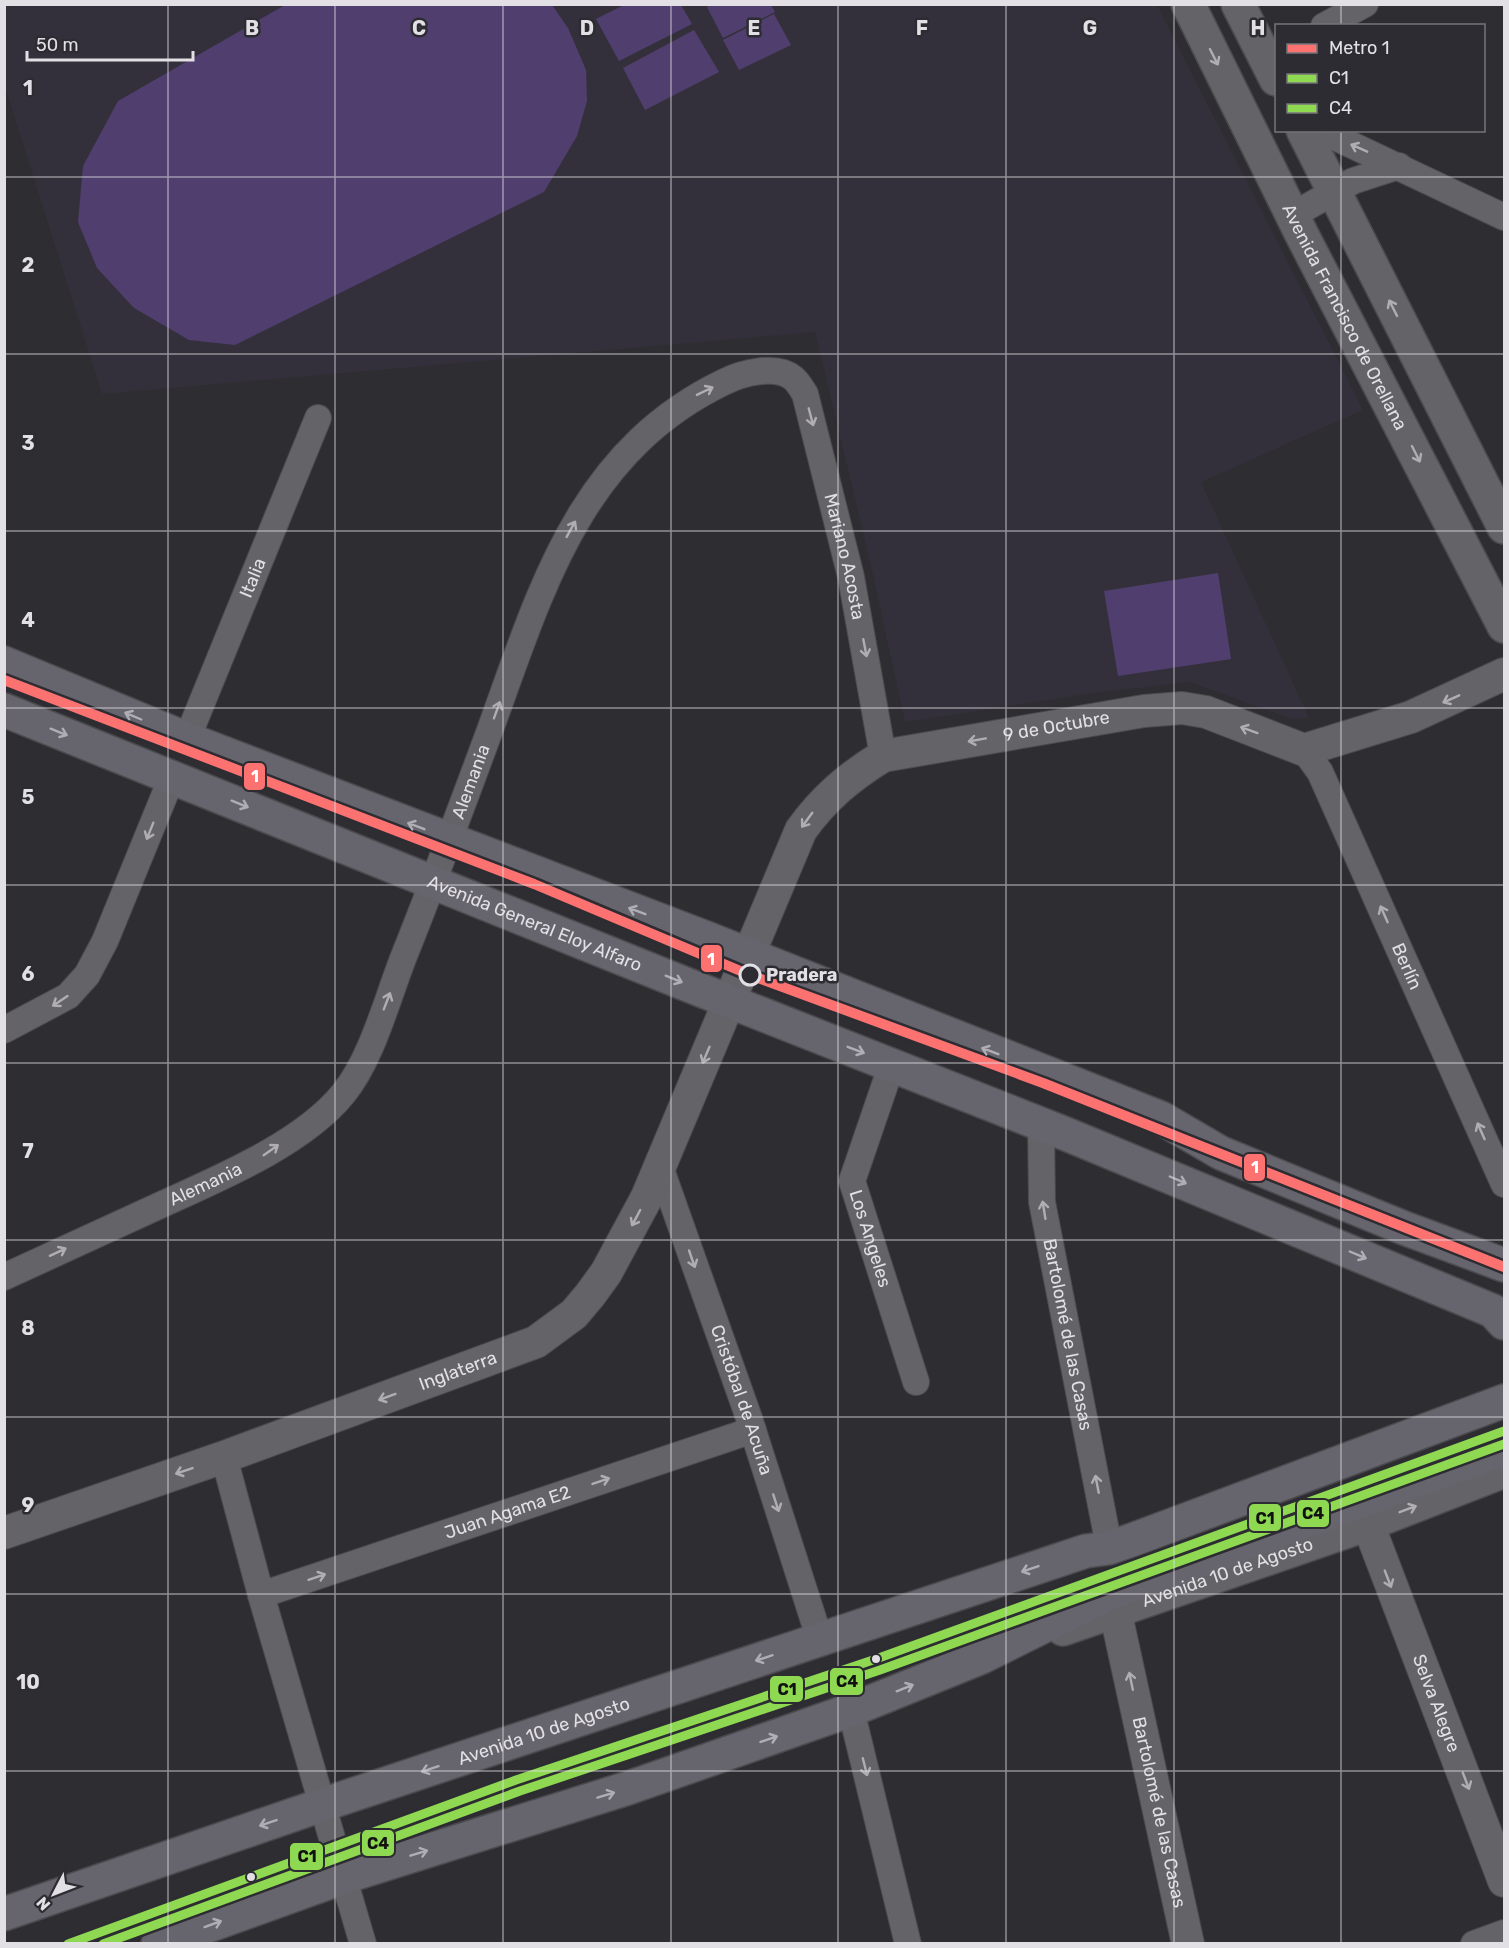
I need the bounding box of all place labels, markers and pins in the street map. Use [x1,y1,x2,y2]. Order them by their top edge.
marker: Pradera [739,964,761,986]
place label: Pradera [766,964,838,986]
unlabelled marker [870,1653,882,1665]
unlabelled marker [245,1871,257,1883]

